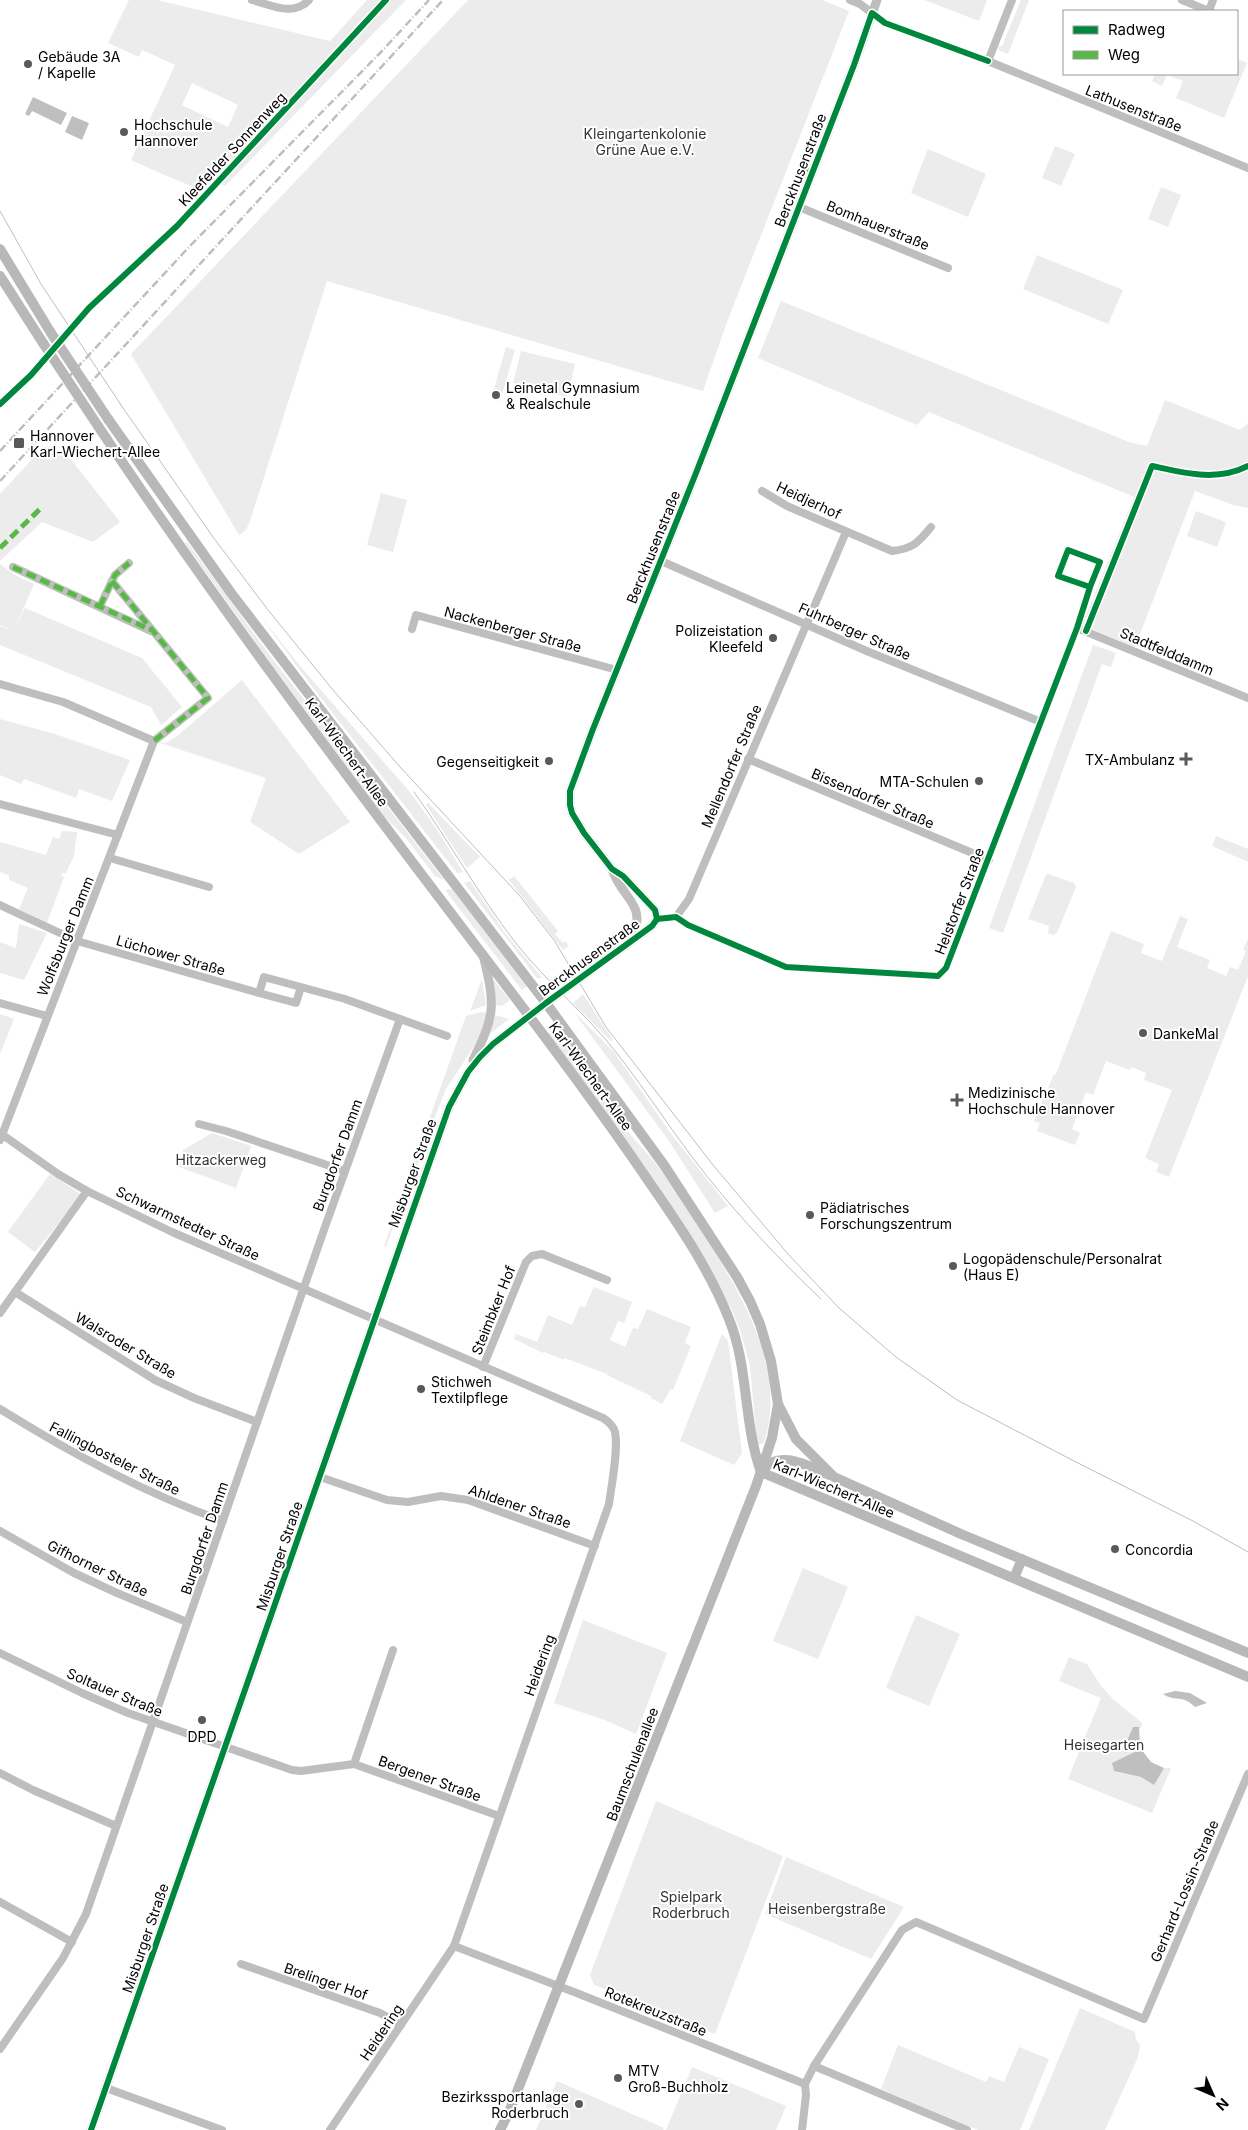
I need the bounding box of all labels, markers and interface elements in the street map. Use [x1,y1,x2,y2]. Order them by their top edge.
legend [1063,10,1238,75]
text: Radweg [1108,20,1165,39]
text: Weg [1108,45,1140,64]
place label: Gebäude 3A / Kapelle [38,48,121,81]
marker: Gebäude 3A / Kapelle [22,58,34,70]
street label: Lathusenstraße [1083,81,1185,135]
street label: Kleefelder Sonnenweg [175,88,289,210]
street label: Berckhusenstraße [771,111,829,229]
place label: Hochschule Hannover [134,116,213,149]
park label: Kleingartenkolonie Grüne Aue e.V. [584,125,706,158]
marker: Hochschule Hannover [118,126,130,138]
street label: Bomhauerstraße [824,197,932,253]
place label: Leinetal Gymnasium & Realschule [506,379,640,412]
marker: Leinetal Gymnasium & Realschule [490,389,502,401]
place label: Hannover Karl-Wiechert-Allee [30,427,160,460]
marker: Hannover Karl-Wiechert-Allee [12,436,26,450]
street label: Heidjerhof [774,478,844,522]
street label: Berckhusenstraße [623,488,683,606]
street label: Fuhrberger Straße [796,599,914,663]
street label: Nackenberger Straße [442,602,584,656]
place label: Polizeistation Kleefeld [675,622,763,655]
street label: Stadtfelddamm [1117,624,1217,678]
marker: Polizeistation Kleefeld [767,632,779,644]
street label: Karl-Wiechert-Allee [302,694,392,810]
street label: Mellendorfer Straße [697,702,765,830]
place label: TX-Ambulanz [1085,751,1175,768]
marker: TX-Ambulanz [1179,752,1193,766]
place label: Gegenseitigkeit [436,753,539,770]
marker: Gegenseitigkeit [543,755,555,767]
street label: Bissendorfer Straße [809,764,937,832]
place label: MTA-Schulen [880,773,969,790]
marker: MTA-Schulen [973,775,985,787]
street label: Helstorfer Straße [931,845,987,957]
street label: Wolfsburger Damm [33,874,97,998]
street label: Berckhusenstraße [535,915,643,999]
street label: Lüchower Straße [115,931,227,979]
street label: Karl-Wiechert-Allee [546,1018,636,1134]
place label: DankeMal [1153,1025,1219,1042]
marker: DankeMal [1137,1027,1149,1039]
place label: Medizinische Hochschule Hannover [968,1084,1114,1117]
marker: Medizinische Hochschule Hannover [950,1093,964,1107]
street label: Burgdorfer Damm [309,1097,365,1213]
street label: Misburger Straße [384,1116,440,1230]
park label: Hitzackerweg [176,1151,266,1168]
street label: Schwarmstedter Straße [114,1182,262,1264]
place label: Pädiatrisches Forschungszentrum [820,1199,952,1232]
marker: Pädiatrisches Forschungszentrum [804,1209,816,1221]
place label: Logopädenschule/Personalrat (Haus E) [963,1250,1162,1283]
marker: Logopädenschule/Personalrat (Haus E) [947,1260,959,1272]
street label: Steimbker Hof [467,1263,519,1357]
street label: Walsroder Straße [73,1308,179,1382]
place label: Stichweh Textilpflege [431,1373,508,1406]
marker: Stichweh Textilpflege [415,1383,427,1395]
street label: Fallingbosteler Straße [47,1418,183,1498]
street label: Karl-Wiechert-Allee [771,1455,897,1521]
street label: Burgdorfer Damm [177,1479,231,1597]
street label: Ahldener Straße [467,1481,573,1531]
street label: Misburger Straße [252,1499,306,1613]
street label: Gifhorner Straße [45,1536,151,1600]
place label: Concordia [1125,1541,1193,1558]
marker: Concordia [1109,1543,1121,1555]
street label: Heidering [520,1632,558,1698]
street label: Soltauer Straße [64,1664,166,1720]
street label: Baumschulenallee [603,1705,661,1823]
marker: DPD [196,1714,208,1726]
place label: DPD [187,1728,217,1745]
park label: Heisegarten [1064,1736,1144,1753]
street label: Bergener Straße [376,1752,484,1804]
street label: Gerhard-Lossin-Straße [1146,1817,1222,1965]
street label: Misburger Straße [118,1881,172,1995]
park label: Spielpark Roderbruch [652,1888,730,1921]
park label: Heisenbergstraße [768,1900,886,1917]
street label: Brelinger Hof [282,1959,370,2003]
street label: Rotekreuzstraße [602,1983,710,2039]
street label: Heidering [356,2001,406,2063]
place label: MTV Groß-Buchholz [628,2062,728,2095]
north arrow [1188,2070,1238,2120]
marker: MTV Groß-Buchholz [612,2072,624,2084]
place label: Bezirkssportanlage Roderbruch [442,2088,569,2121]
text: N [1213,2095,1232,2114]
marker: Bezirkssportanlage Roderbruch [573,2098,585,2110]

